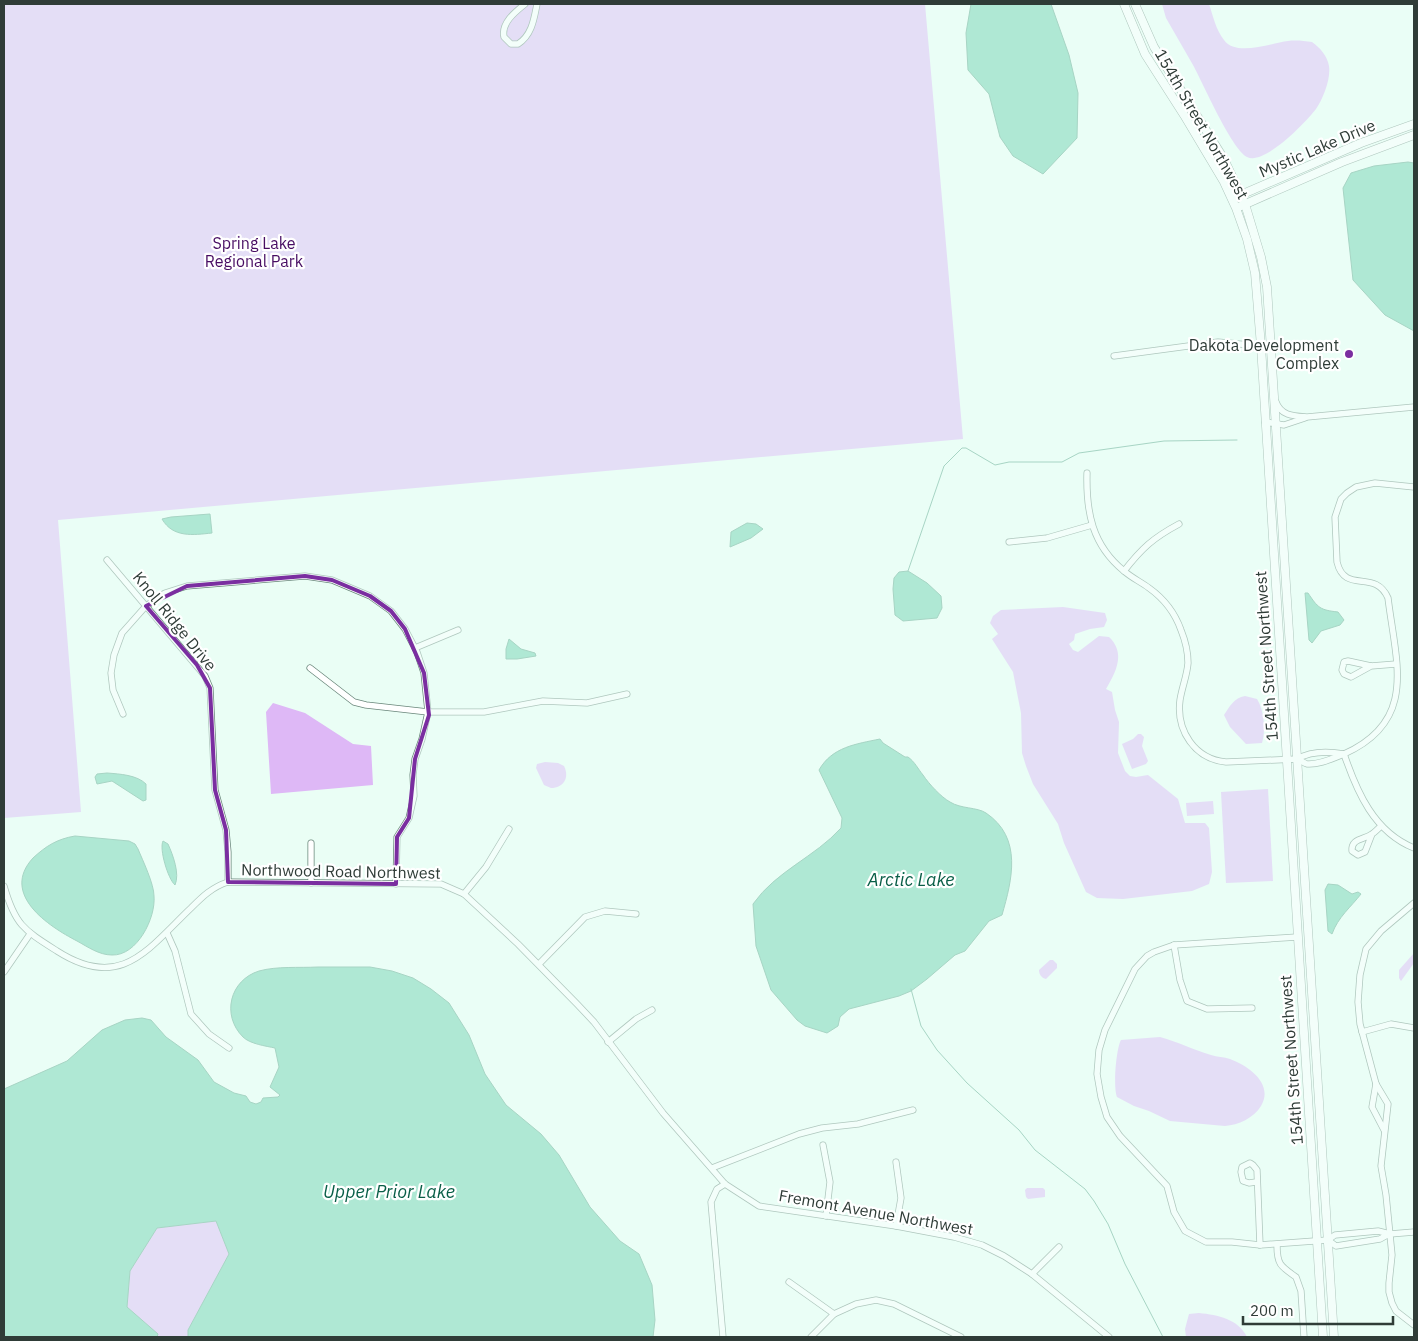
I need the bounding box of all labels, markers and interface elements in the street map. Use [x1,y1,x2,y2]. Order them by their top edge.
street label: 154th Street Northwest [1151,45,1253,203]
street label: Mystic Lake Drive [1256,114,1378,182]
park label: Spring Lake Regional Park [205,233,304,271]
place label: Dakota Development Complex [1189,335,1339,373]
marker: Dakota Development Complex [1343,348,1355,360]
street label: Knoll Ridge Drive [129,567,221,675]
street label: 154th Street Northwest [1250,570,1282,742]
street label: Northwood Road Northwest [241,859,441,883]
water label: Arctic Lake [866,868,955,891]
street label: 154th Street Northwest [1275,974,1307,1146]
water label: Upper Prior Lake [323,1180,455,1203]
street label: Fremont Avenue Northwest [777,1185,975,1239]
scale bar [1243,1294,1393,1326]
text: 200 m [1250,1301,1294,1320]

